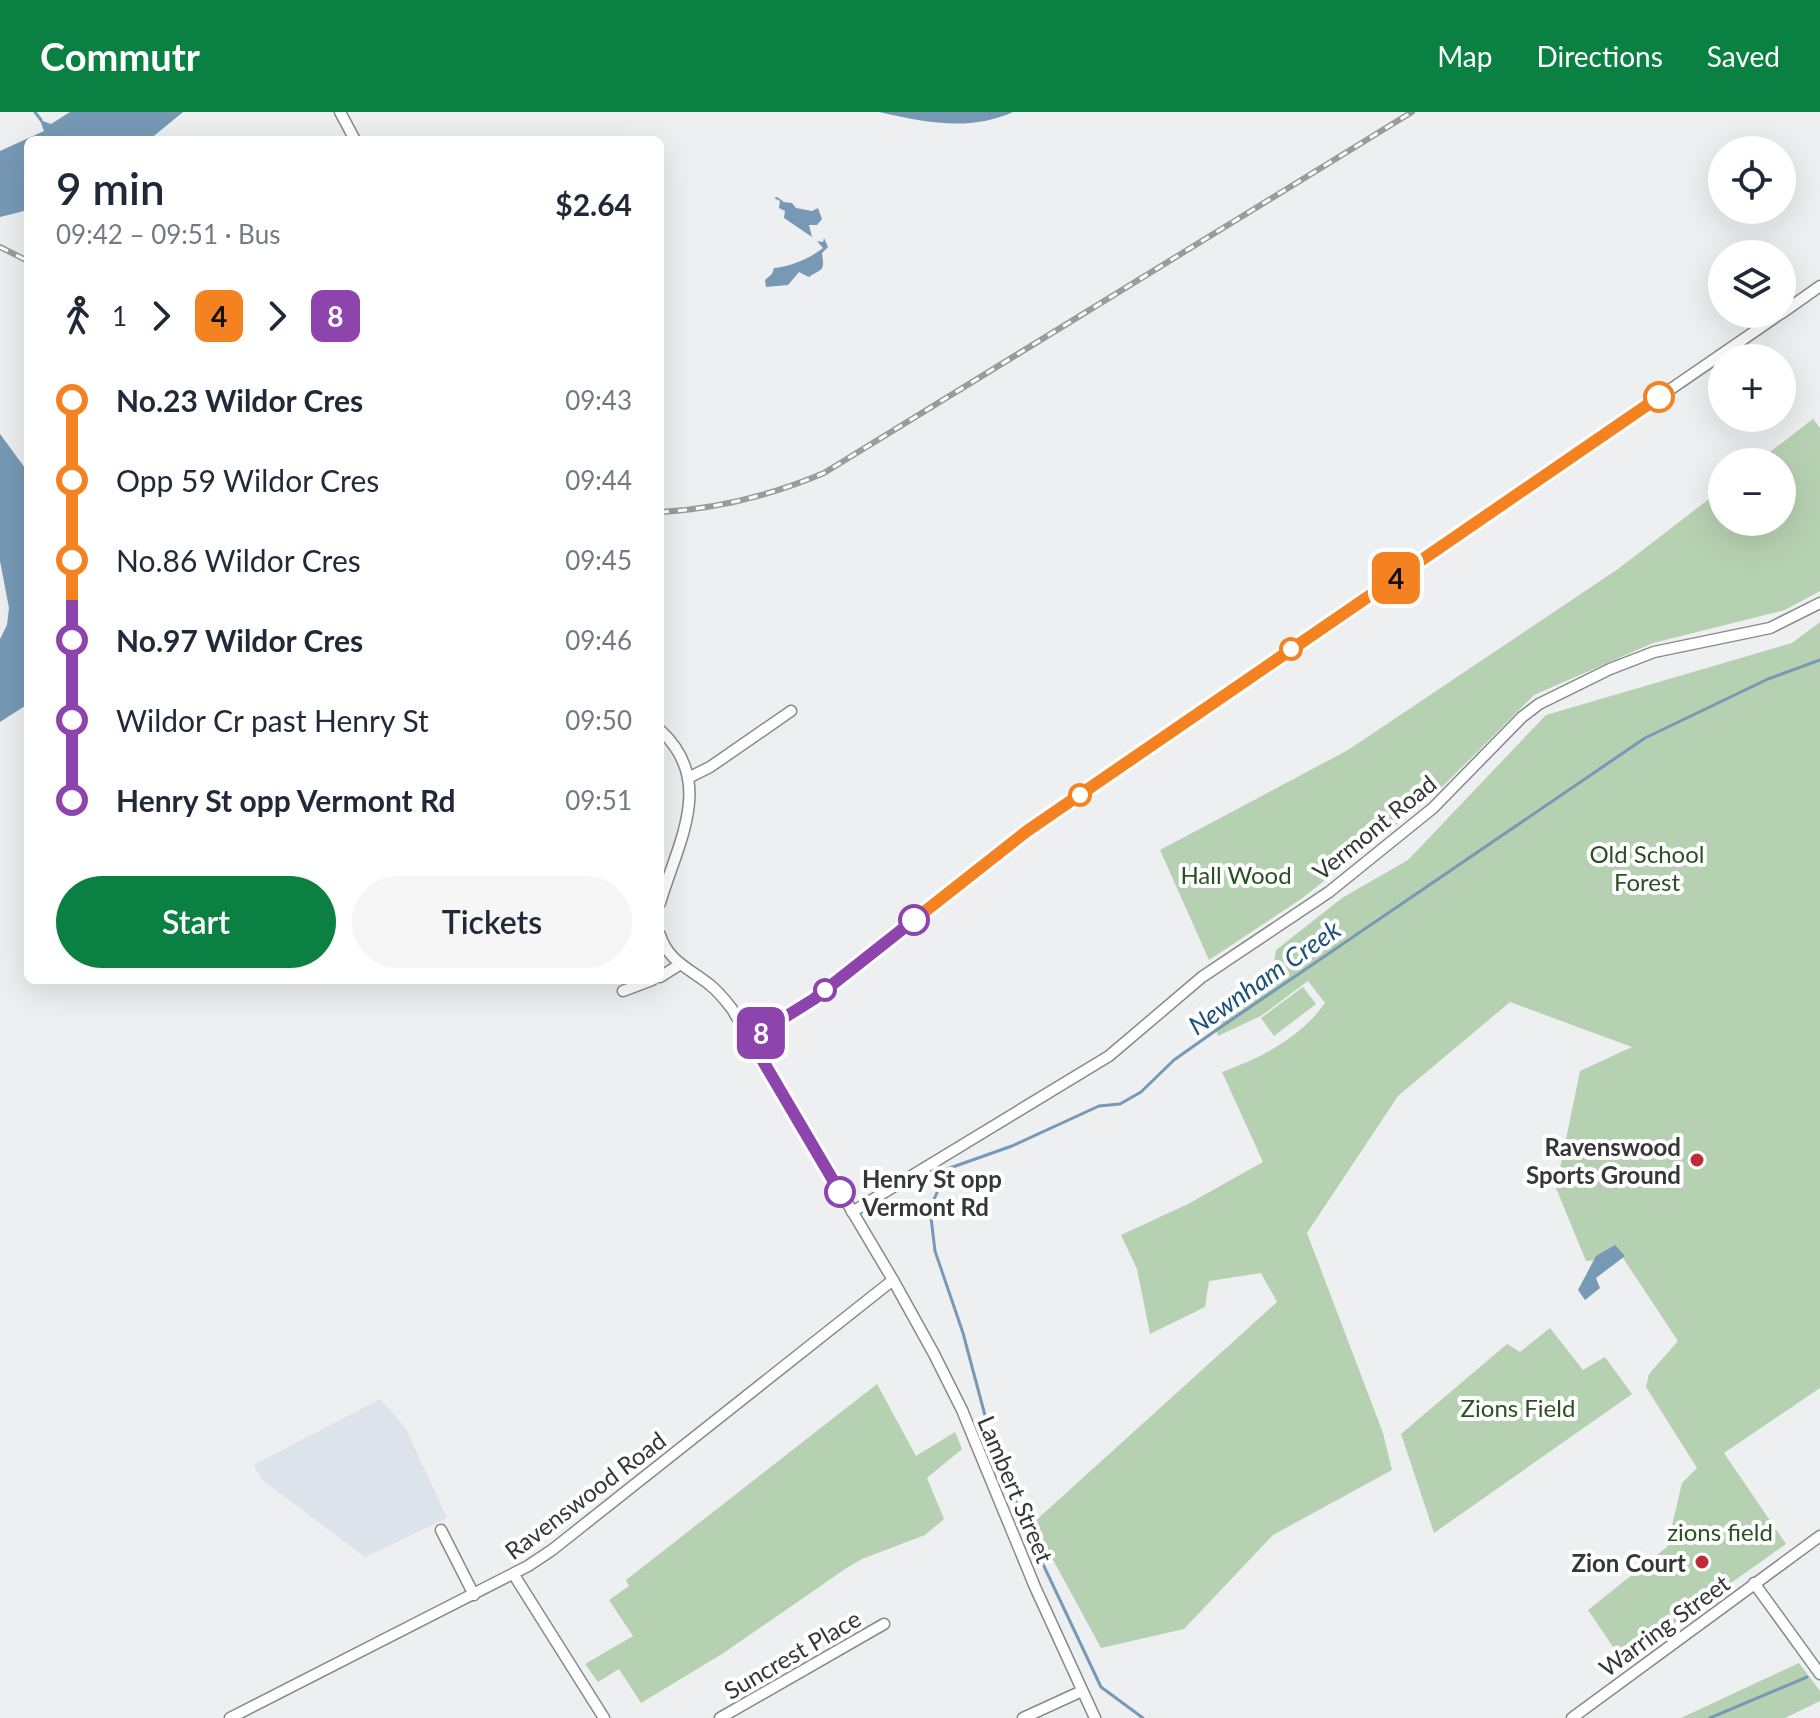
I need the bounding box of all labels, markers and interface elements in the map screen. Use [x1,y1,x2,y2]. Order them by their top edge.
text: Commutr [40,33,200,79]
text: Map [1437,39,1492,73]
text: Directions [1536,39,1663,73]
text: Saved [1707,39,1780,73]
map controls [1708,136,1796,536]
button: locate [1708,136,1796,224]
text: 9 min [56,162,165,214]
text: $2.64 [555,186,632,222]
text: 09:42 – 09:51 · Bus [56,218,280,250]
button: layers [1708,240,1796,328]
icon: walk [56,294,100,338]
icon: forward [139,294,183,338]
icon: forward [255,294,299,338]
text: 4 [211,299,227,333]
text: 8 [327,299,344,333]
text: 1 [112,300,127,332]
button: + [1708,344,1796,432]
text: No.23 Wildor Cres [116,382,363,418]
unlabelled marker [1644,382,1674,412]
text: 09:43 [565,384,632,416]
button: − [1708,448,1796,536]
text: Opp 59 Wildor Cres [116,462,379,498]
text: 09:44 [565,464,632,496]
text: No.86 Wildor Cres [116,542,361,578]
text: 09:45 [565,544,632,576]
line badge: 4 [1370,552,1422,604]
text: 4 [1388,561,1404,595]
text: No.97 Wildor Cres [116,622,363,658]
text: 09:46 [565,624,632,656]
unlabelled marker [1280,638,1302,660]
text: Wildor Cr past Henry St [116,702,429,738]
text: 09:50 [565,704,632,736]
street label: Vermont Road [1306,768,1442,886]
text: Henry St opp Vermont Rd [116,782,456,818]
text: 09:51 [565,784,632,816]
unlabelled marker [1069,784,1091,806]
park label: Old School Forest [1590,839,1704,896]
park label: Hall Wood [1180,860,1292,889]
button: Start [56,876,336,968]
button: Tickets [352,876,632,968]
unlabelled marker [899,905,929,935]
water label: Newnham Creek [1182,912,1347,1041]
unlabelled marker [814,979,836,1001]
line badge: 8 [735,1007,787,1059]
text: 8 [753,1016,769,1050]
place label: Ravenswood Sports Ground [1526,1132,1681,1189]
marker: Ravenswood Sports Ground [1688,1151,1706,1169]
place label: Henry St opp Vermont Rd [861,1164,1002,1221]
marker: Henry St opp Vermont Rd [825,1177,855,1207]
park label: Zions Field [1461,1393,1575,1422]
street label: Lambert Street [972,1411,1060,1567]
street label: Ravenswood Road [499,1425,671,1565]
park label: zions field [1667,1517,1773,1546]
place label: Zion Court [1571,1548,1686,1577]
marker: Zion Court [1693,1553,1711,1571]
street label: Warring Street [1593,1568,1735,1682]
street label: Suncrest Place [719,1603,865,1705]

